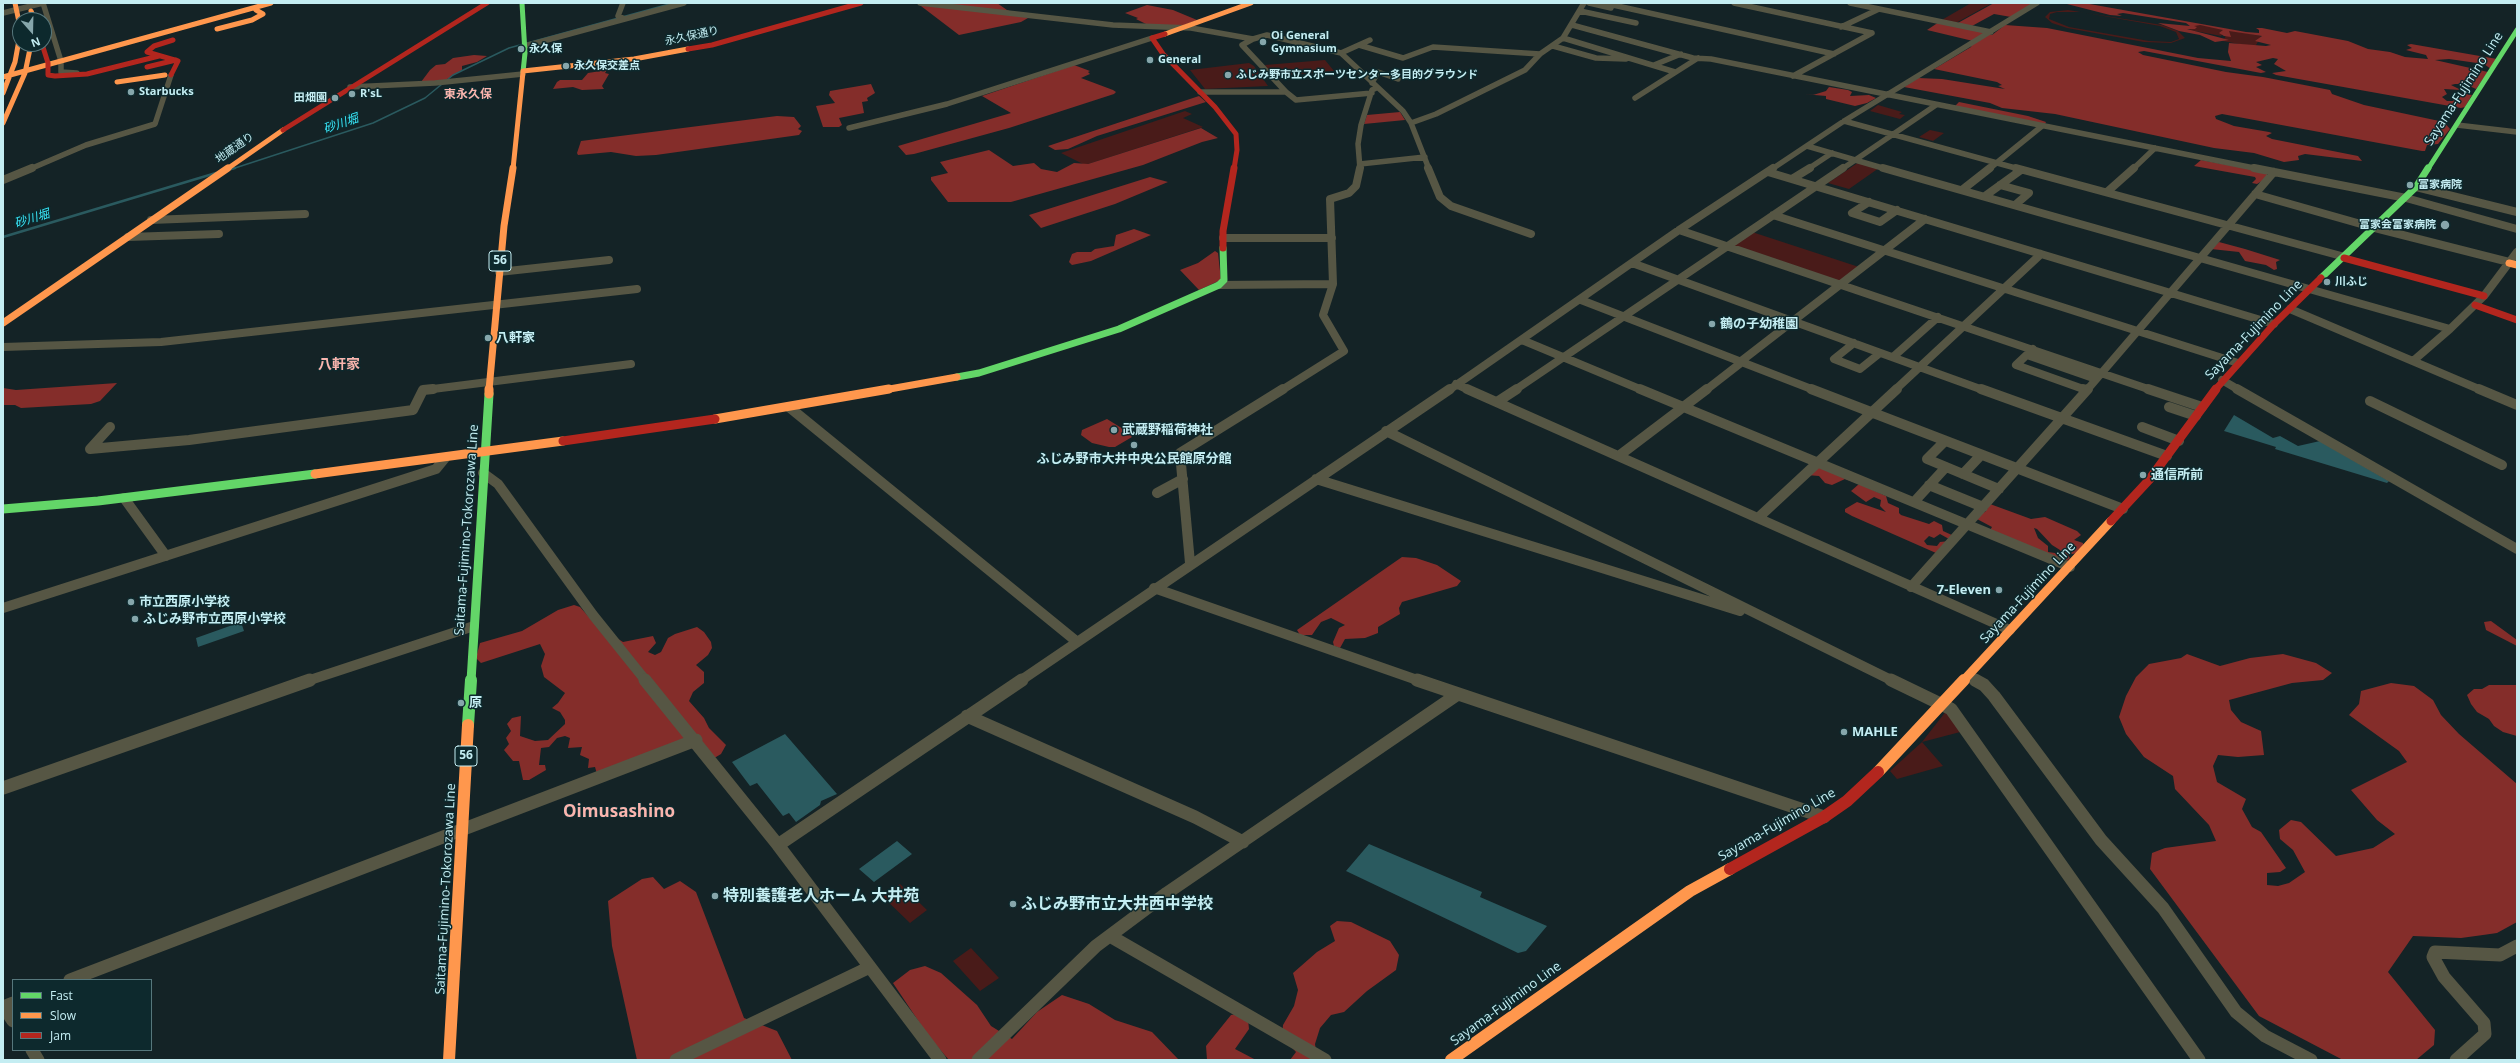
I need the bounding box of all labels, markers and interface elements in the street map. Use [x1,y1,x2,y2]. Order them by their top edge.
north arrow [12,12,52,52]
street label: 永久保通り [664,24,720,48]
place label: Oi General Gymnasium [1271,29,1337,55]
street label: Sayama-Fujimino Line [2421,29,2507,149]
text: N [29,34,43,51]
marker: Oi General Gymnasium [1258,37,1268,47]
place label: 永久保 [529,42,562,56]
marker: 永久保 [516,44,526,54]
place label: General [1158,53,1201,67]
marker: General [1145,55,1155,65]
place label: 永久保交差点 [574,59,640,73]
marker: 永久保交差点 [561,61,571,71]
place label: ふじみ野市⽴スポーツセンター多⽬的グラウンド [1236,68,1478,82]
marker: ふじみ野市⽴スポーツセンター多⽬的グラウンド [1223,70,1233,80]
place label: Starbucks [139,85,194,99]
marker: Starbucks [126,87,136,97]
place label: R'sL [360,87,382,101]
district label: 東永久保 [444,88,492,102]
marker: R'sL [347,89,357,99]
place label: 田畑園 [294,91,327,105]
marker: 田畑園 [330,93,340,103]
water label: 砂川堀 [322,111,360,137]
street label: 地蔵通り [213,130,257,166]
place label: 富家病院 [2418,178,2462,192]
marker: 富家病院 [2405,180,2415,190]
water label: 砂川堀 [13,207,51,231]
place label: 富家会富家病院 [2359,218,2436,232]
marker: 富家会富家病院 [2439,219,2451,231]
road number: 56 [489,251,511,271]
place label: 川ふじ [2335,275,2368,289]
street label: Sayama-Fujimino Line [2202,277,2306,383]
marker: 川ふじ [2322,277,2332,287]
place label: 鶴の子幼稚園 [1720,316,1798,332]
marker: 鶴の子幼稚園 [1707,319,1717,329]
place label: 八軒家 [496,330,535,346]
marker: 八軒家 [483,333,493,343]
district label: 八軒家 [318,357,360,373]
place label: 武蔵野稲荷神社 [1122,422,1213,438]
street label: Saitama-Fujimino-Tokorozawa Line [452,424,482,636]
marker: 武蔵野稲荷神社 [1109,425,1119,435]
marker: ふじみ野市大井中央公民館原分館 [1129,440,1139,450]
place label: ふじみ野市大井中央公民館原分館 [1037,451,1231,467]
place label: 通信所前 [2151,467,2203,483]
marker: 通信所前 [2138,470,2148,480]
street label: Sayama-Fujimino Line [1977,539,2079,647]
place label: 7-Eleven [1937,582,1991,598]
marker: 7-Eleven [1994,585,2004,595]
place label: 市立西原小学校 [139,594,230,610]
marker: 市立西原小学校 [126,597,136,607]
place label: ふじみ野市立西原小学校 [143,611,286,627]
marker: ふじみ野市立西原小学校 [130,614,140,624]
place label: 原 [469,695,482,711]
marker: 原 [456,698,466,708]
place label: MAHLE [1852,724,1898,740]
marker: MAHLE [1839,727,1849,737]
road number: 56 [455,746,477,766]
street label: Saitama-Fujimino-Tokorozawa Line [433,783,459,995]
street label: Sayama-Fujimino Line [1716,785,1838,865]
district label: Oimusashino [563,802,675,822]
place label: 特別養護老人ホーム 大井苑 [723,886,919,906]
marker: 特別養護老人ホーム 大井苑 [710,891,720,901]
place label: ふじみ野市立大井西中学校 [1021,894,1213,914]
marker: ふじみ野市立大井西中学校 [1008,899,1018,909]
street label: Sayama-Fujimino Line [1448,959,1564,1049]
legend [12,979,152,1051]
text: Fast [50,987,73,1004]
text: Slow [50,1007,76,1024]
text: Jam [50,1027,71,1044]

